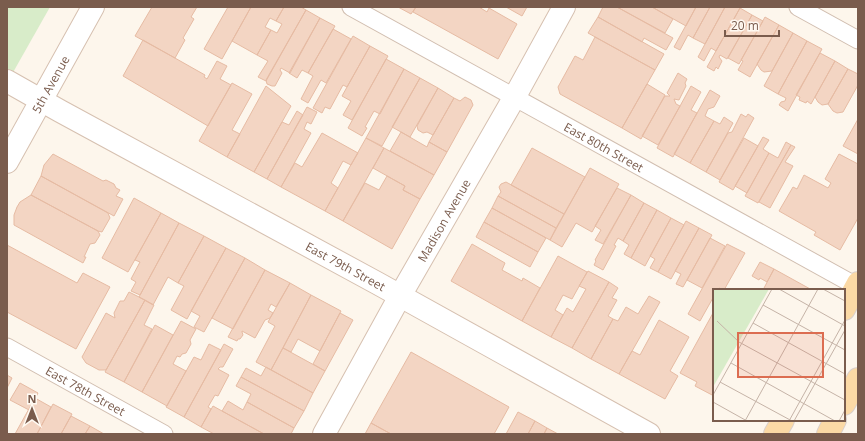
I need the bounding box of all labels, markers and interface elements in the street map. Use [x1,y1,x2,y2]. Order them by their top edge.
scale bar [725,12,779,38]
text: 20 m [731,17,759,34]
street label: 5th Avenue [27,52,73,116]
street label: East 80th Street [561,118,647,176]
street label: Madison Avenue [413,175,474,265]
street label: East 79th Street [303,237,389,295]
inset map [713,289,845,421]
street label: East 78th Street [43,362,129,420]
north arrow [12,389,52,429]
text: N [28,391,36,406]

